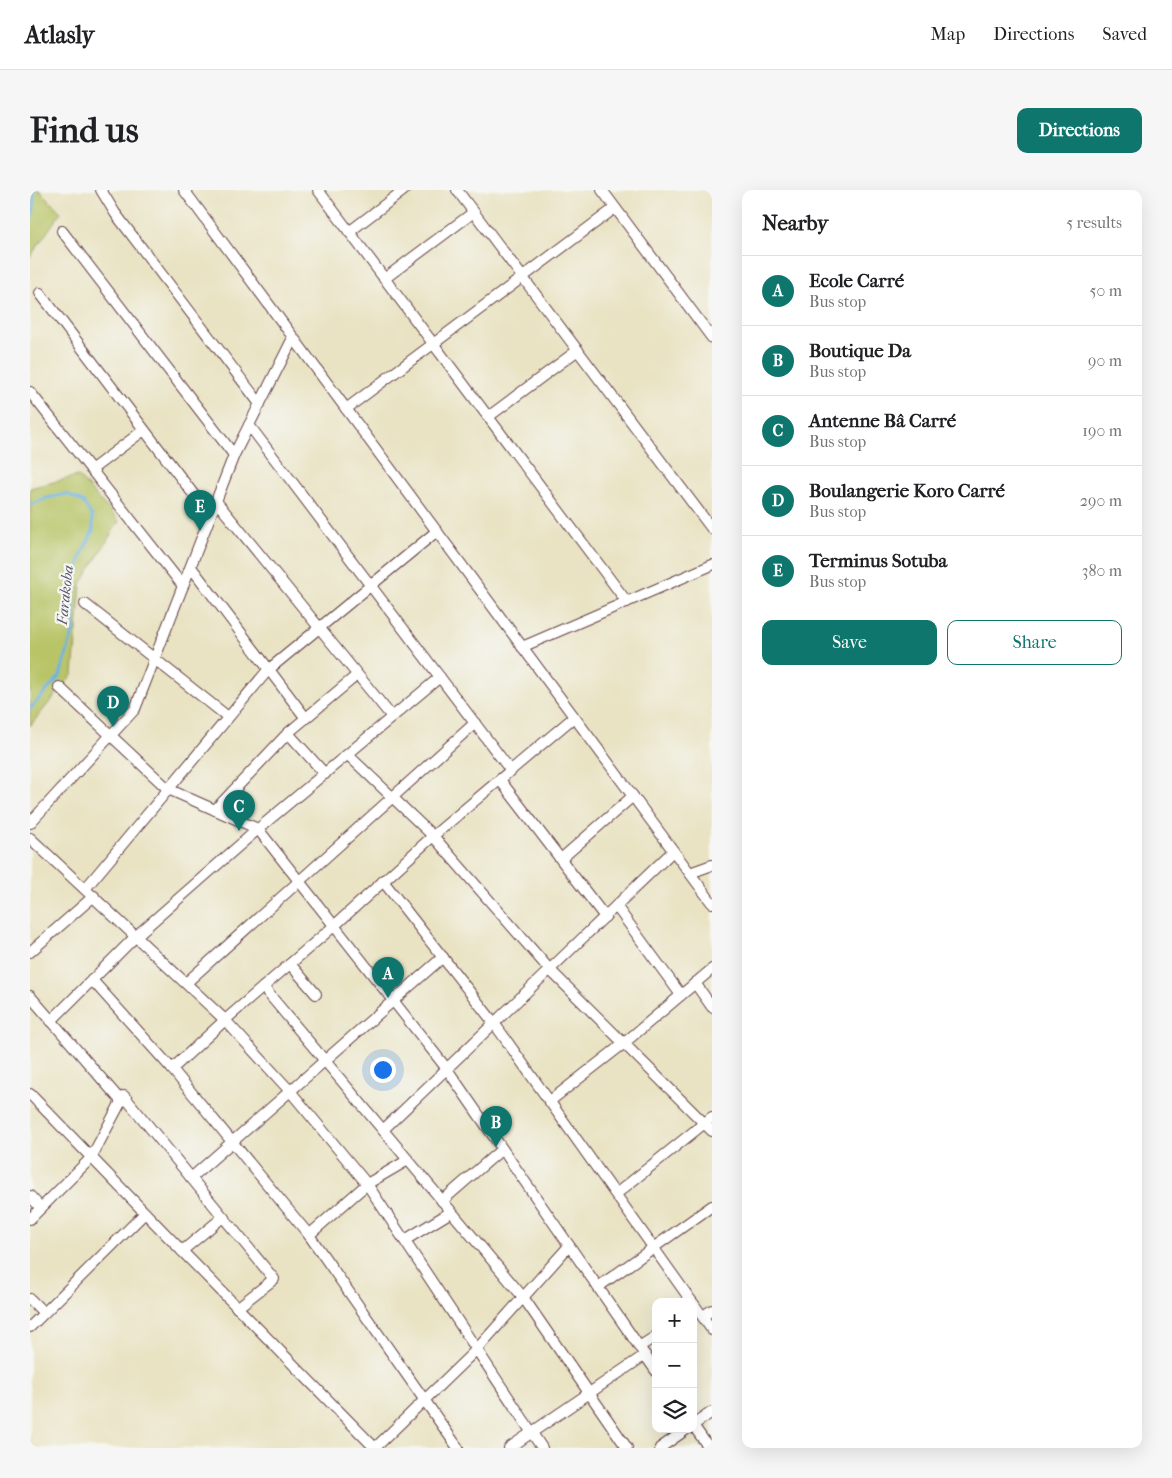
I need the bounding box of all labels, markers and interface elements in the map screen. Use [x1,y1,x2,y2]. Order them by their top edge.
text: Atlasly [25,21,94,49]
text: Map [931,24,965,45]
text: Directions [993,24,1074,45]
text: Saved [1102,24,1147,45]
button: Directions [1017,108,1142,153]
text: Find us [30,110,139,151]
text: Nearby [762,211,828,235]
text: 5 results [1066,213,1122,232]
text: Ecole Carré [809,270,904,292]
text: A [773,281,783,300]
text: 50 m [1090,281,1122,300]
text: Bus stop [809,292,866,311]
text: Boutique Da [809,340,911,362]
text: B [773,351,783,370]
text: 90 m [1088,351,1122,370]
text: Bus stop [809,362,866,381]
text: Antenne Bâ Carré [809,410,956,432]
text: C [773,421,783,440]
text: 190 m [1082,421,1122,440]
text: Bus stop [809,432,866,451]
text: Boulangerie Koro Carré [809,480,1005,502]
pin: E [184,490,216,531]
text: D [772,491,784,510]
text: 290 m [1080,491,1122,510]
text: Bus stop [809,502,866,521]
text: Terminus Sotuba [809,550,947,572]
text: E [773,561,783,580]
text: 380 m [1082,561,1122,580]
water label: Farakoba [53,564,77,627]
text: Bus stop [809,572,866,591]
button: Save [762,620,937,665]
button: Share [947,620,1122,665]
pin: D [97,686,129,727]
pin: C [223,790,255,831]
pin: A [372,957,404,998]
your location [370,1057,396,1083]
pin: B [480,1106,512,1147]
map controls [652,1298,697,1433]
button: + [652,1298,697,1343]
button: − [652,1343,697,1388]
button: layers [652,1388,697,1433]

